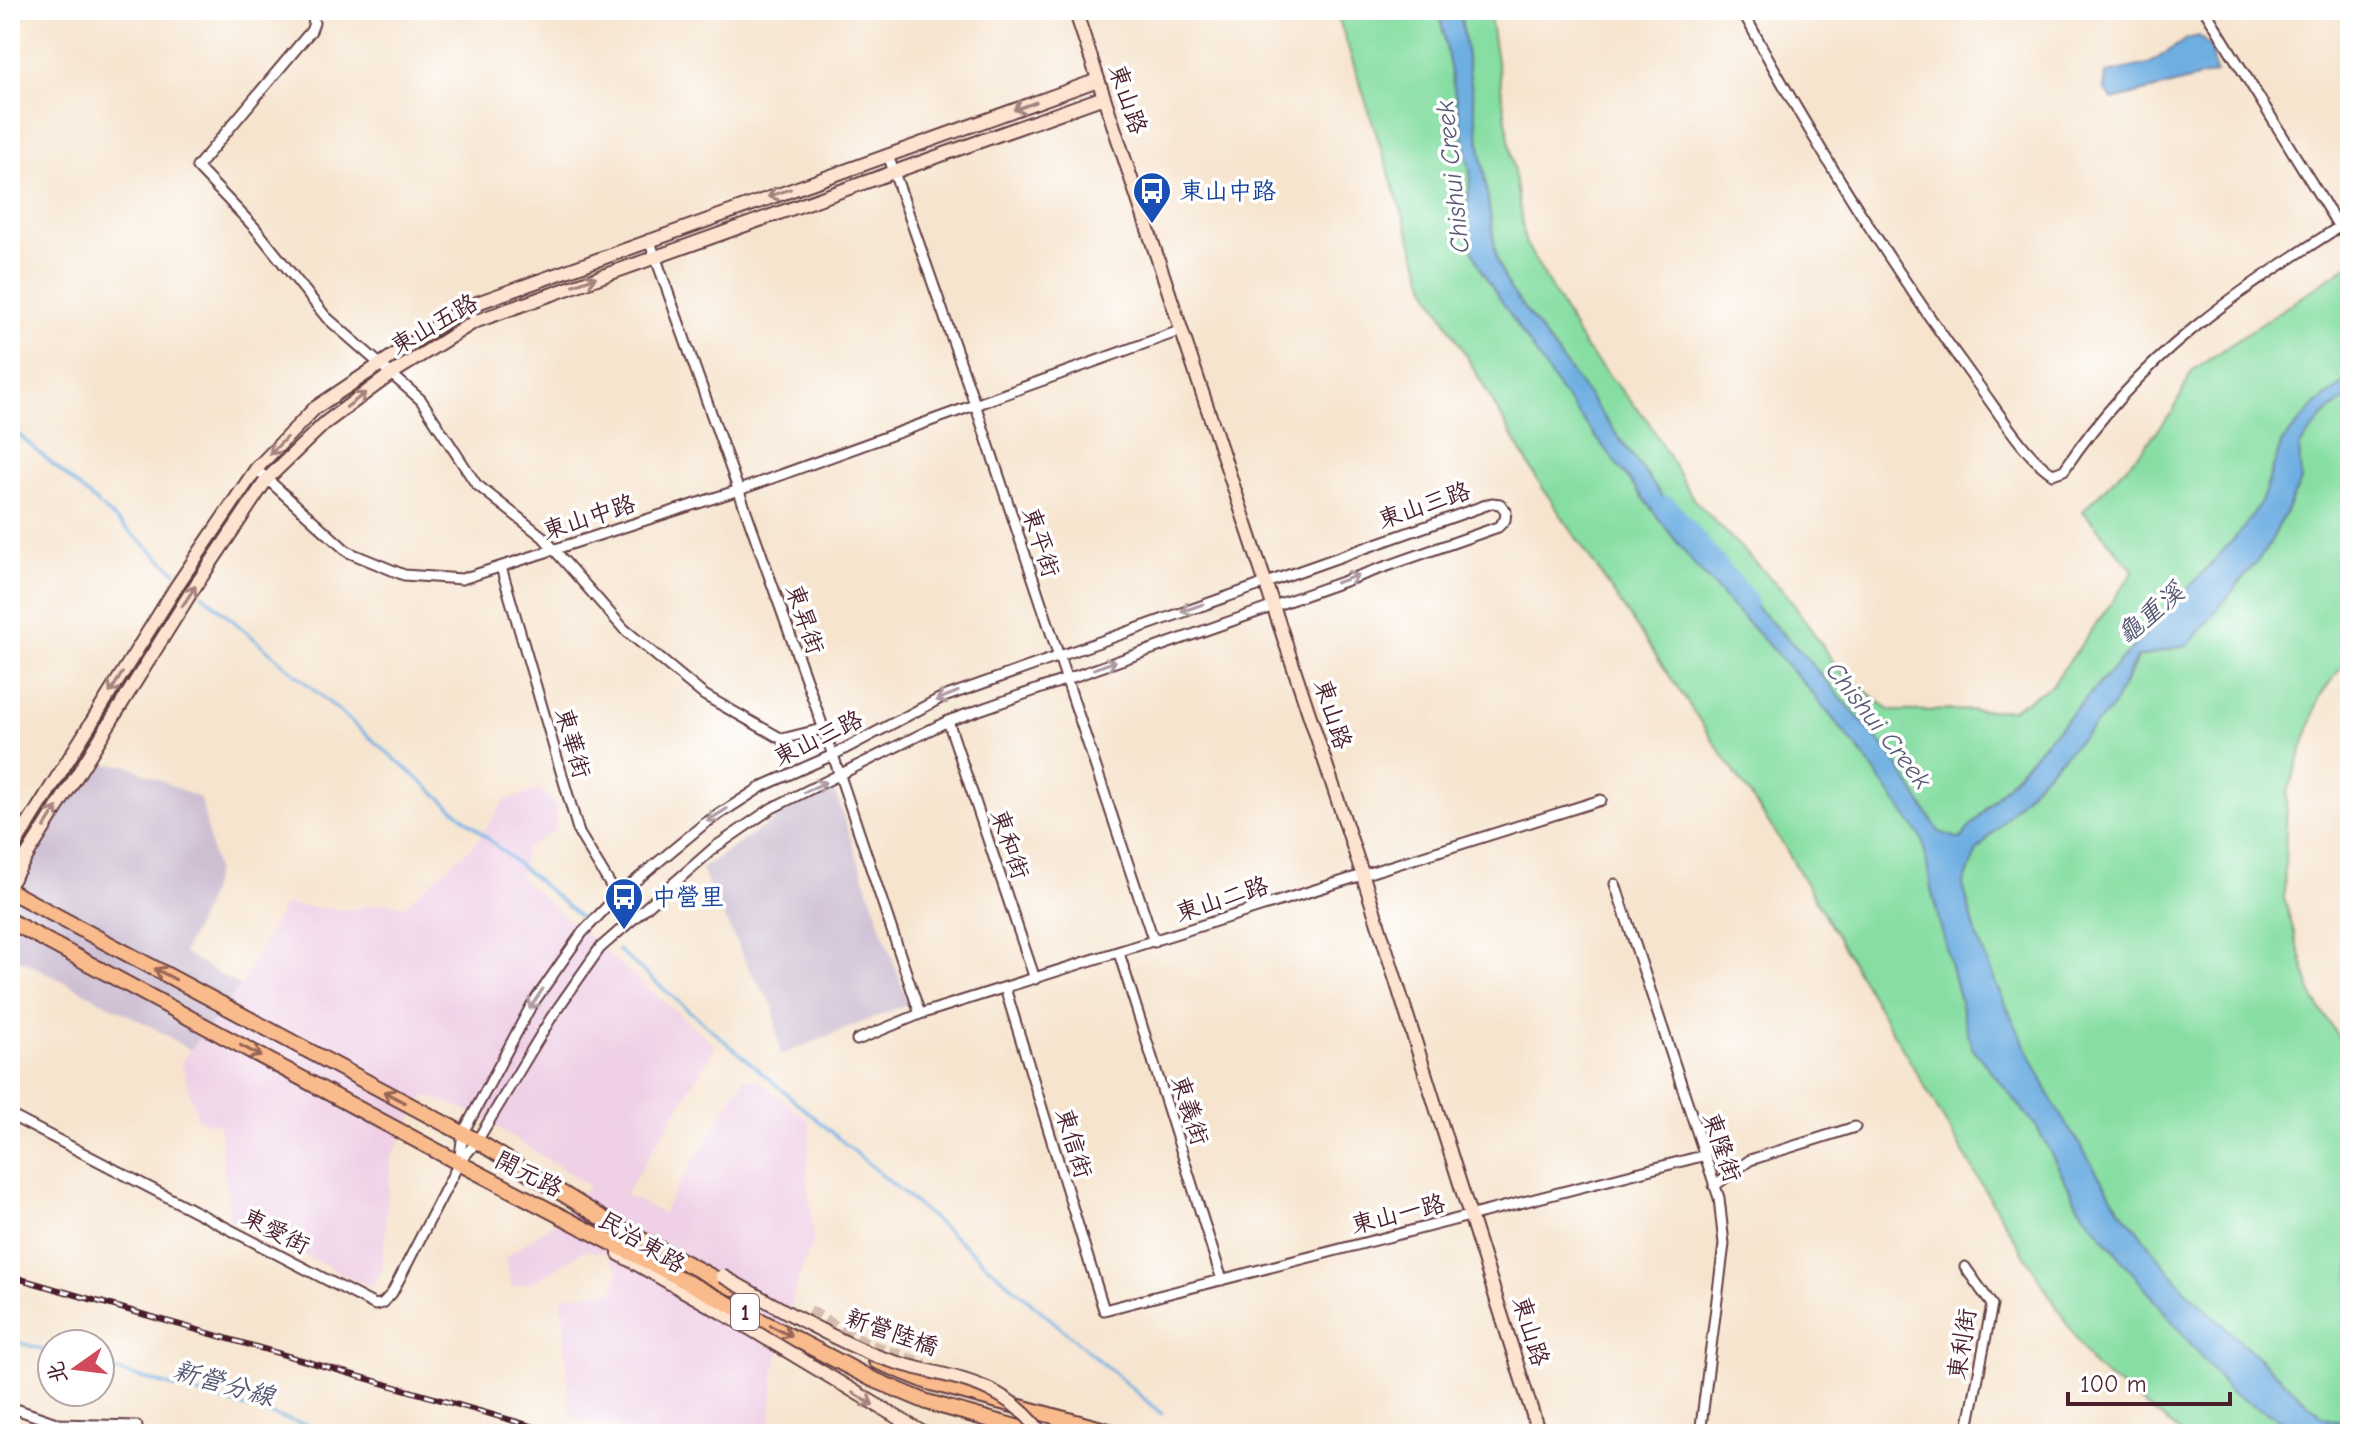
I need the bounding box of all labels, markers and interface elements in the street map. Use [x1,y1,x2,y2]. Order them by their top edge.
street label: 東山路 [1103,60,1153,138]
water label: Chishui Creek [1430,99,1476,255]
one-way arrow [1012,100,1037,115]
bus stop icon: 東山中路 [1131,170,1173,225]
place label: 東山中路 [1180,177,1276,205]
one-way arrow [767,187,792,202]
one-way arrow [572,273,597,287]
street label: 東山五路 [385,288,483,360]
one-way arrow [345,392,366,409]
one-way arrow [269,436,288,456]
street label: 東山三路 [1374,476,1474,534]
street label: 東山中路 [539,489,639,545]
street label: 東平街 [1017,503,1065,581]
one-way arrow [1334,570,1359,585]
water label: 龜重溪 [2111,576,2192,650]
street label: 東昇街 [780,580,830,658]
one-way arrow [181,585,197,608]
one-way arrow [1180,601,1205,616]
water label: Chishui Creek [1819,656,1937,795]
one-way arrow [1093,657,1117,671]
one-way arrow [108,671,124,694]
street label: 東山路 [1309,675,1357,753]
one-way arrow [935,690,960,704]
street label: 東山三路 [769,704,867,772]
street label: 東華街 [550,705,596,781]
one-way arrow [802,779,826,795]
street label: 東和街 [985,805,1035,883]
one-way arrow [44,806,60,829]
one-way arrow [706,808,729,824]
street label: 東山二路 [1172,871,1272,927]
bus stop icon: 中營里 [603,876,645,931]
place label: 中營里 [652,883,724,911]
one-way arrow [153,966,177,981]
one-way arrow [528,987,544,1010]
one-way arrow [239,1043,262,1059]
street label: 東義街 [1166,1071,1214,1149]
one-way arrow [383,1088,406,1104]
street label: 東信街 [1050,1104,1098,1182]
street label: 東隆街 [1697,1108,1747,1186]
street label: 開元路 [491,1145,567,1203]
street label: 東山一路 [1348,1189,1448,1239]
street label: 東愛街 [238,1202,314,1260]
street label: 民治東路 [594,1205,690,1279]
street label: 東山路 [1507,1292,1555,1370]
road number: 1 [731,1294,759,1330]
street label: 新營陸橋 [842,1303,942,1361]
street label: 東利街 [1943,1306,1981,1382]
one-way arrow [768,1323,792,1339]
north arrow [36,1328,116,1408]
water label: 新營分線 [170,1355,280,1413]
scale bar [2068,1356,2230,1406]
text: 北 [42,1359,73,1386]
text: 100 m [2080,1370,2147,1398]
one-way arrow [851,1391,874,1407]

